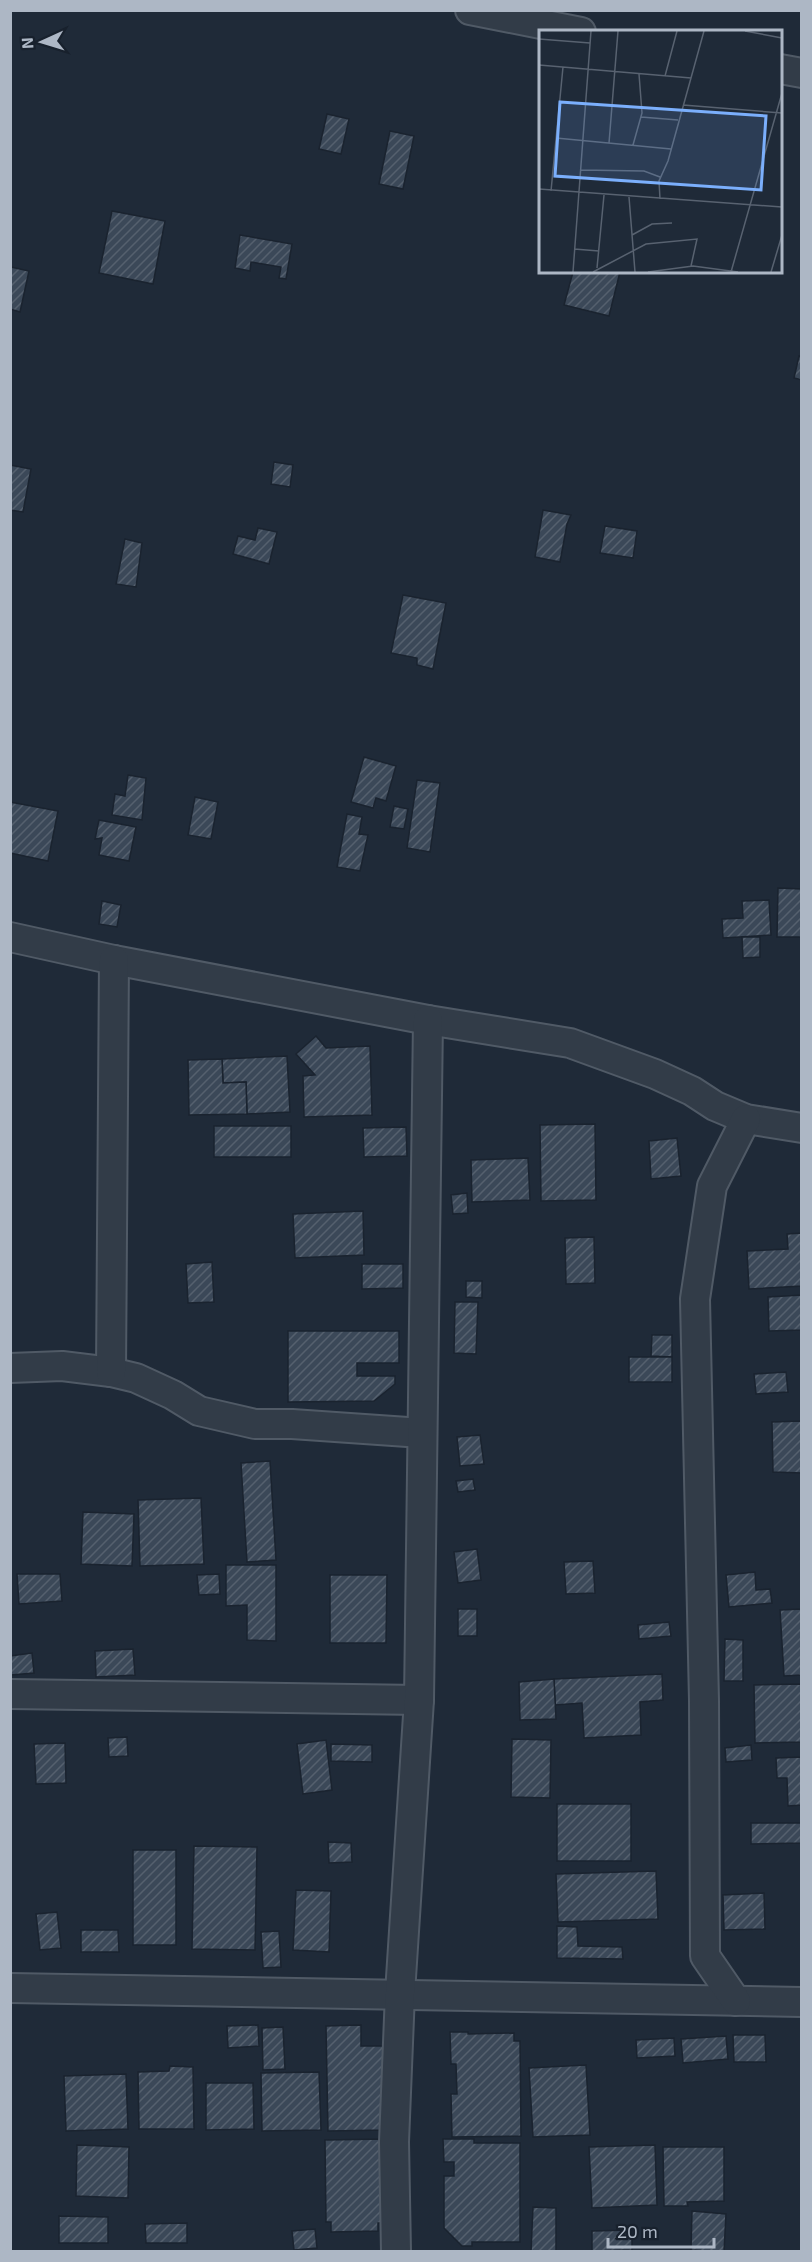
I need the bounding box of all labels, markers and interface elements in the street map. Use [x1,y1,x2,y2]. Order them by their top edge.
north arrow [12,12,72,72]
inset map [539,30,782,273]
text: N [17,37,36,50]
scale bar [608,2211,714,2249]
text: 20 m [617,2220,658,2242]

